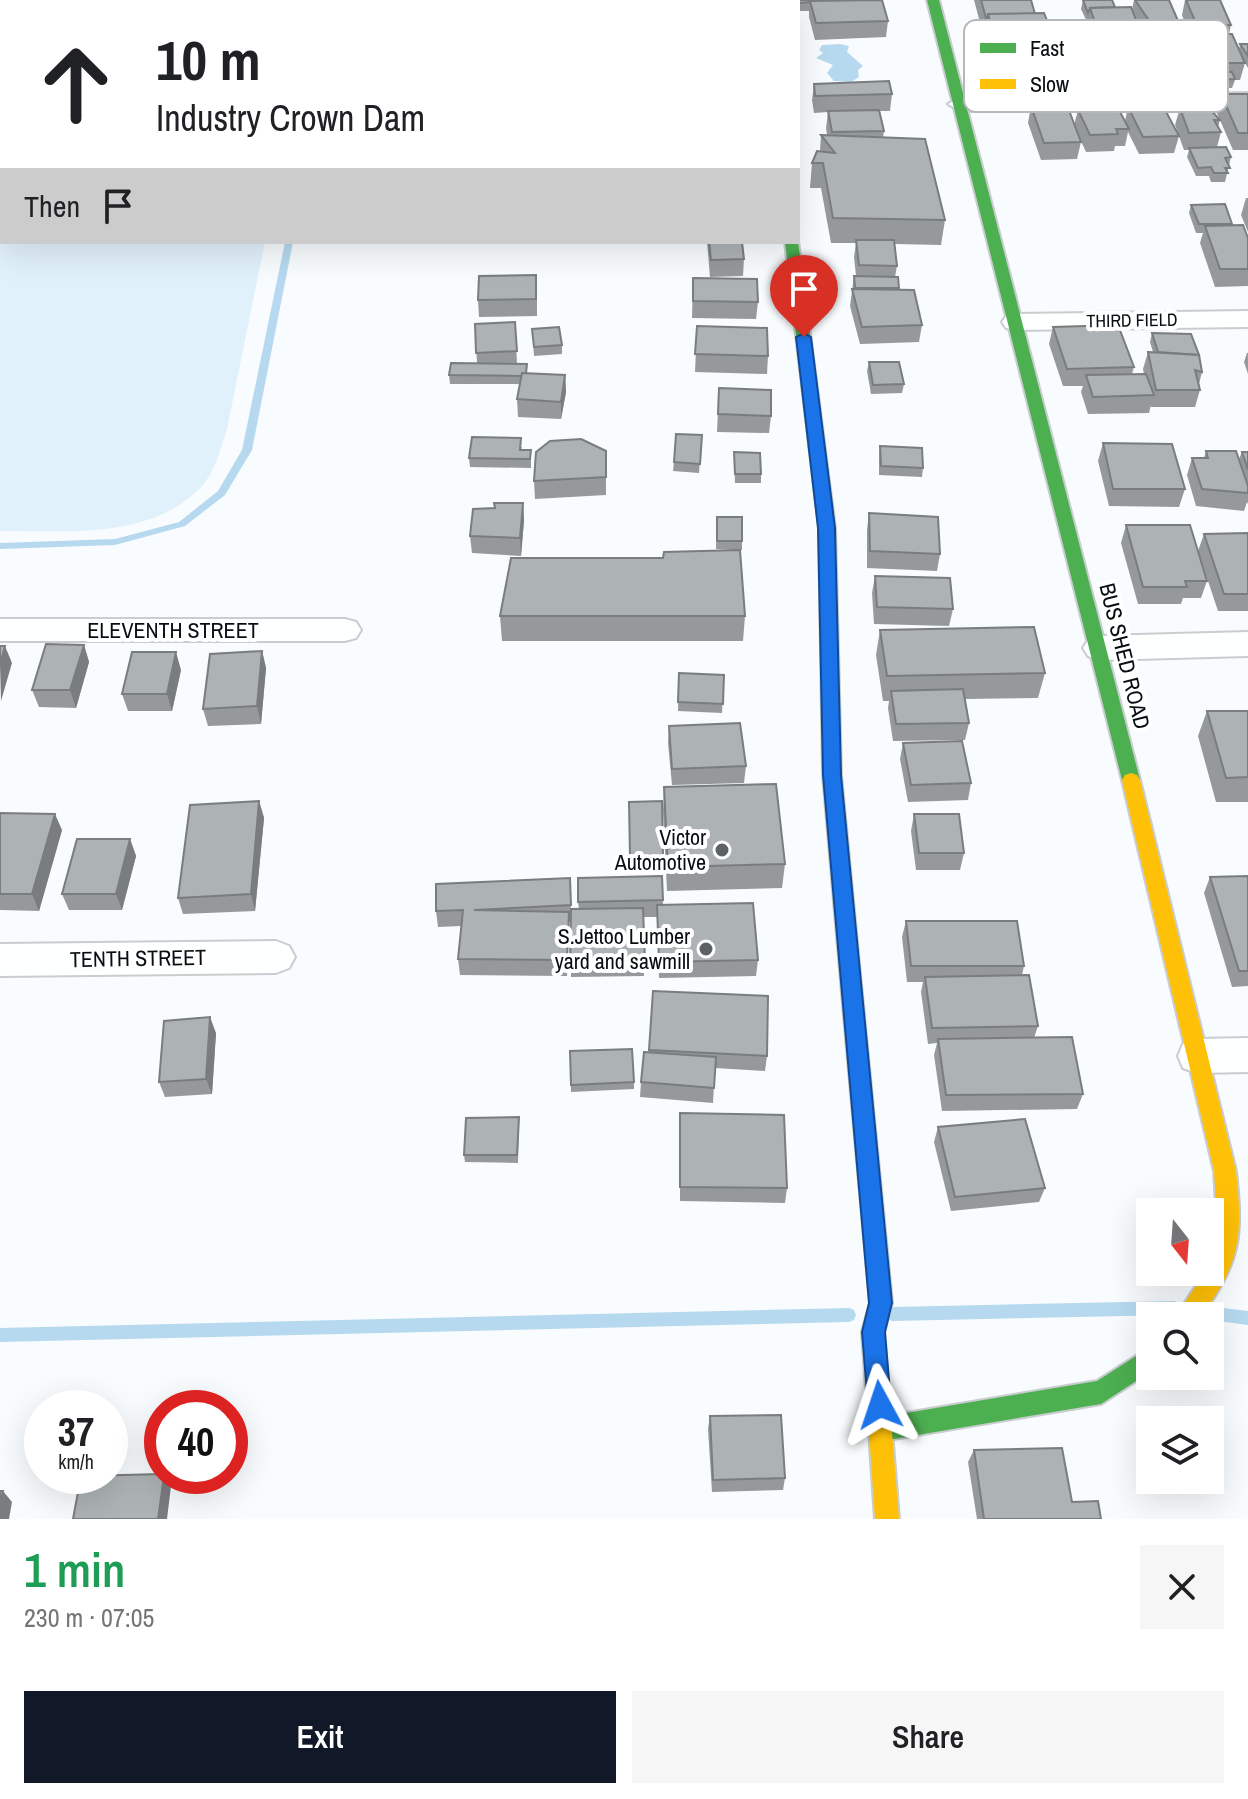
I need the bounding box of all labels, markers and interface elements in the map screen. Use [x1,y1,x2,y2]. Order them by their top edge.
legend [964,20,1228,112]
text: 10 m [156,22,261,97]
icon: ahead [24,32,128,136]
text: Fast [1030,33,1064,63]
text: Slow [1030,69,1069,99]
text: Industry Crown Dam [156,94,425,142]
icon: arrive [96,184,140,228]
text: Then [24,186,80,226]
pin [770,255,838,337]
icon: arrive [782,267,826,311]
street label: THIRD FIELD [1086,307,1178,333]
street label: BUS SHED ROAD [1092,580,1158,732]
street label: ELEVENTH STREET [87,615,259,645]
place label: Victor Automotive [614,822,706,877]
marker: Victor Automotive [713,841,731,859]
place label: S.Jettoo Lumber yard and sawmill [555,921,690,976]
marker: S.Jettoo Lumber yard and sawmill [697,940,715,958]
street label: TENTH STREET [70,942,206,974]
north arrow [1136,1198,1224,1286]
map controls [1136,1198,1224,1494]
button: search [1136,1302,1224,1390]
position arrow [838,1363,922,1447]
speed limit sign: 40 [144,1390,248,1494]
text: 37 [58,1405,94,1458]
button: layers [1136,1406,1224,1494]
text: km/h [58,1448,94,1475]
text: 1 min [24,1537,125,1602]
button: close [1140,1545,1224,1629]
text: 230 m · 07:05 [24,1600,154,1635]
button: Exit [24,1691,616,1783]
button: Share [632,1691,1224,1783]

